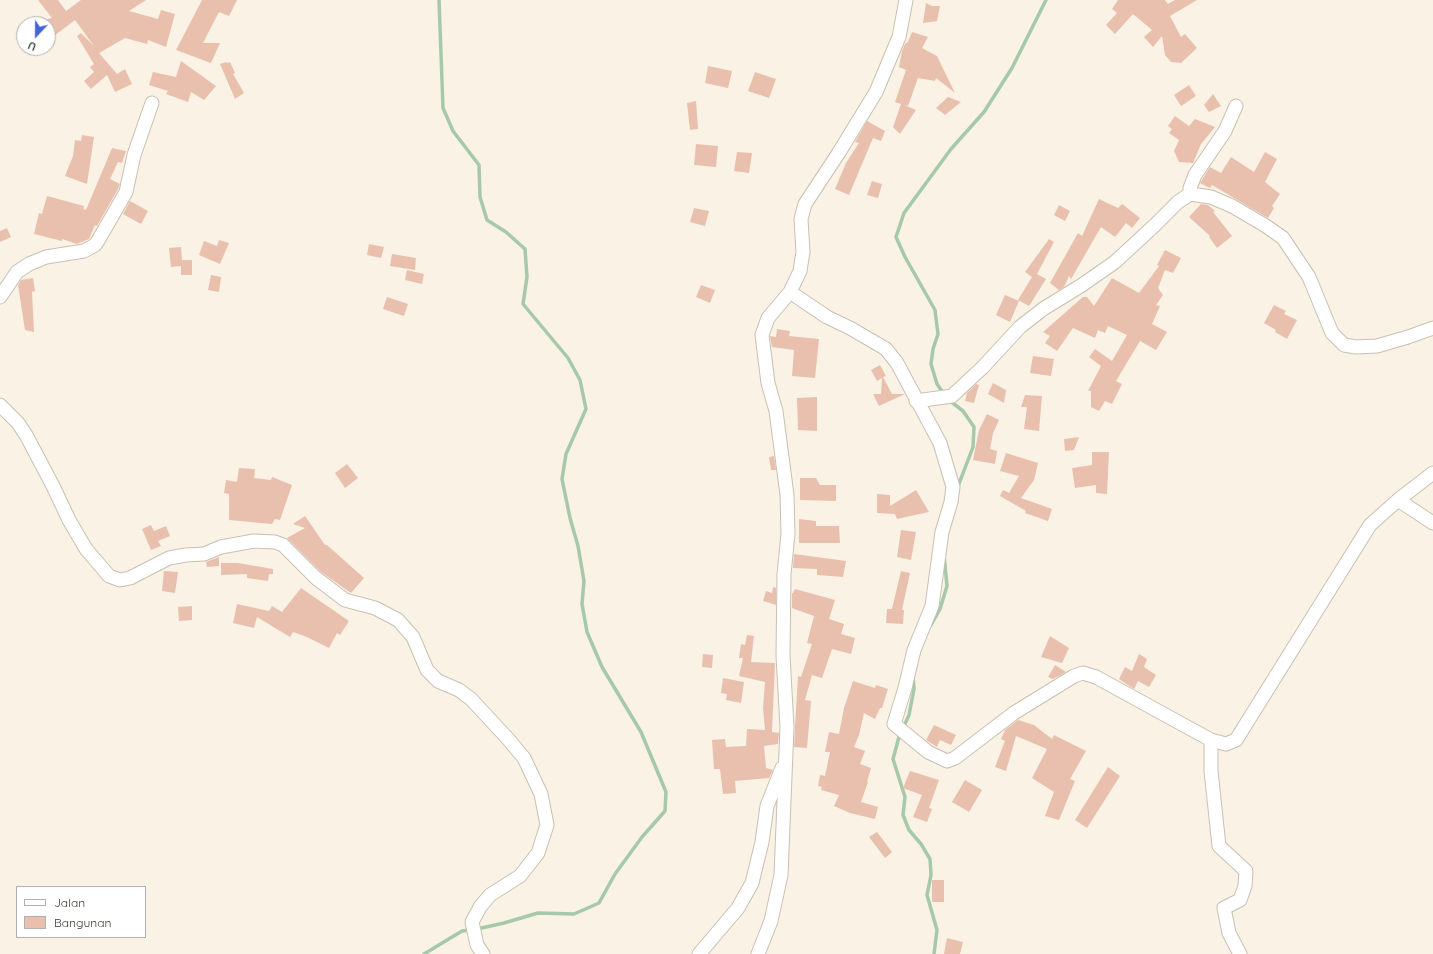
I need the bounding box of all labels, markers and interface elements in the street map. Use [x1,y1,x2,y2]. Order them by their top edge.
north arrow [16,16,56,56]
text: U [26,38,38,54]
legend [16,886,146,938]
text: Jalan [54,895,85,910]
text: Bangunan [54,915,111,930]

